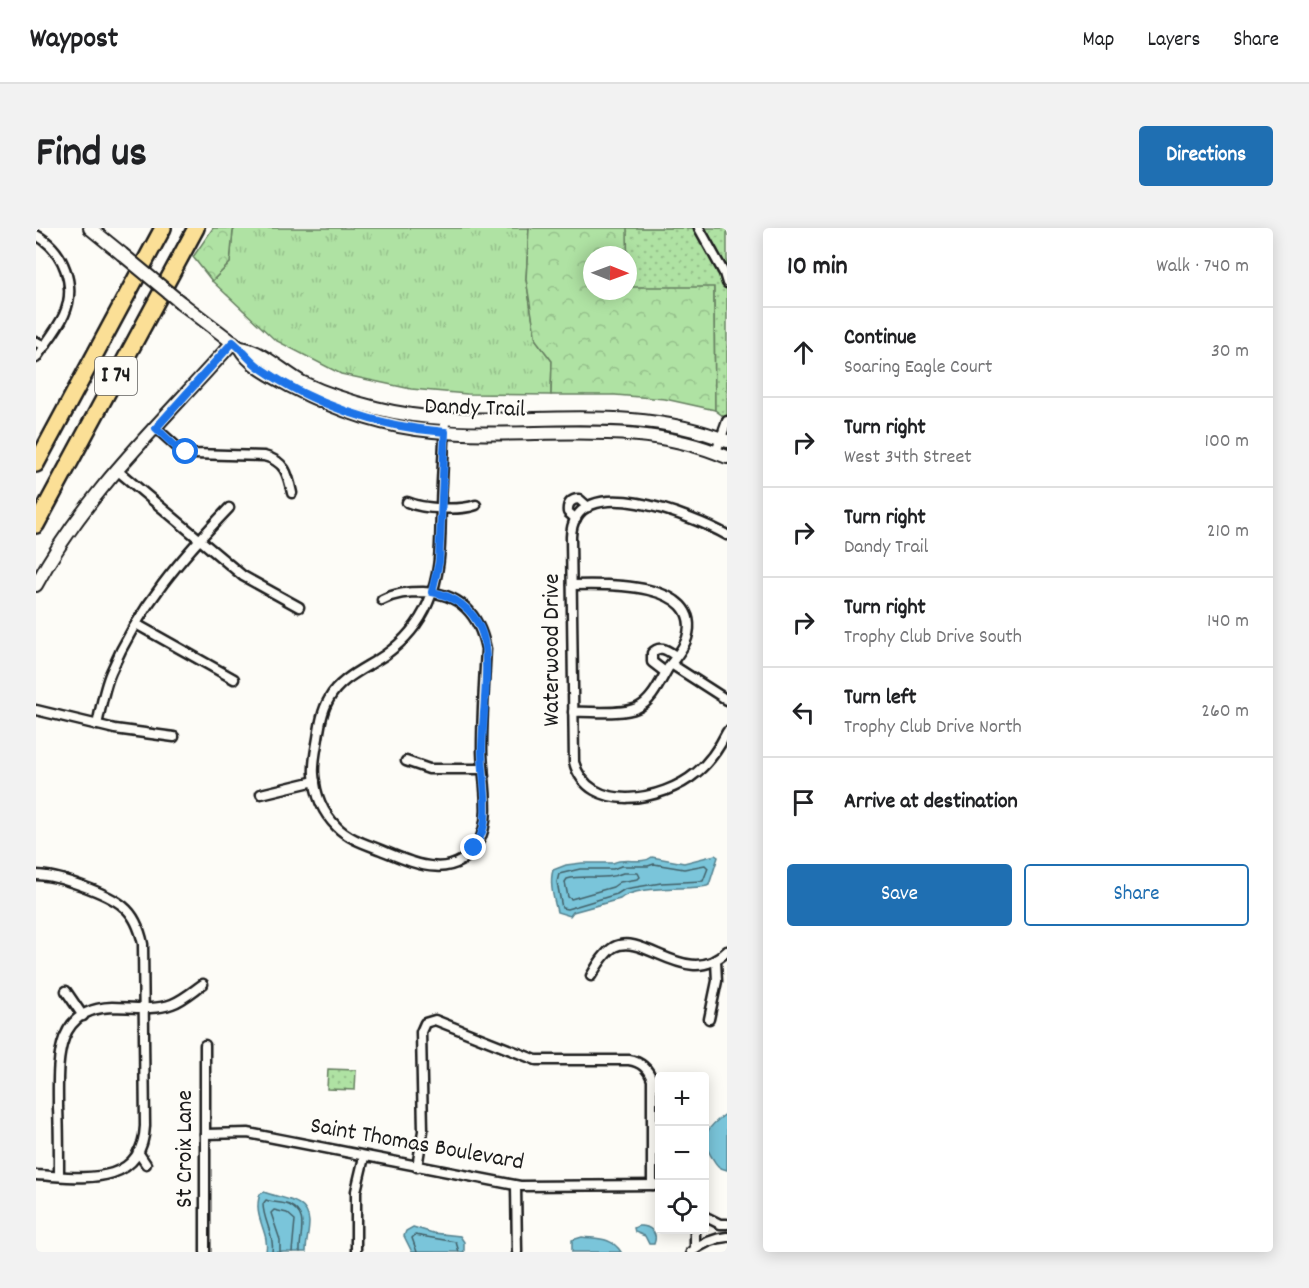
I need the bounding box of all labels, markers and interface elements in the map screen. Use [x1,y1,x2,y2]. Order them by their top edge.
text: Waypost [30,21,118,61]
text: Map [1083,26,1114,56]
text: Layers [1147,26,1200,56]
text: Share [1233,26,1279,56]
text: Find us [36,126,147,186]
button: Directions [1139,126,1273,186]
north arrow [583,246,637,300]
text: 10 min [787,249,847,286]
text: Walk · 740 m [1156,253,1249,281]
text: Continue [844,323,916,354]
icon: ahead [787,336,820,369]
text: 30 m [1211,338,1249,366]
text: Soaring Eagle Court [844,354,992,382]
road number: I 74 [95,357,137,395]
street label: Dandy Trail [424,390,526,428]
text: Turn right [844,413,926,444]
icon: right [787,426,820,459]
text: 100 m [1205,428,1249,456]
route start [172,438,198,464]
text: West 34th Street [844,444,972,472]
text: Turn right [844,503,926,534]
icon: right [787,516,820,549]
text: 210 m [1207,518,1249,546]
text: Dandy Trail [844,534,928,562]
street label: Waterwood Drive [536,573,570,727]
text: Turn right [844,593,926,624]
icon: right [787,606,820,639]
text: 140 m [1207,608,1249,636]
text: Trophy Club Drive South [844,624,1022,652]
text: Turn left [844,683,916,714]
icon: left [787,696,820,729]
text: 260 m [1201,698,1249,726]
text: Trophy Club Drive North [844,714,1022,742]
icon: arrive [787,786,820,819]
text: Arrive at destination [844,787,1018,818]
route end [460,834,486,860]
button: Save [787,864,1012,926]
button: Share [1024,864,1249,926]
map controls [655,1072,709,1234]
button: + [655,1072,709,1126]
street label: St Croix Lane [169,1090,203,1208]
street label: Saint Thomas Boulevard [307,1109,527,1181]
button: − [655,1126,709,1180]
button: locate [655,1180,709,1234]

